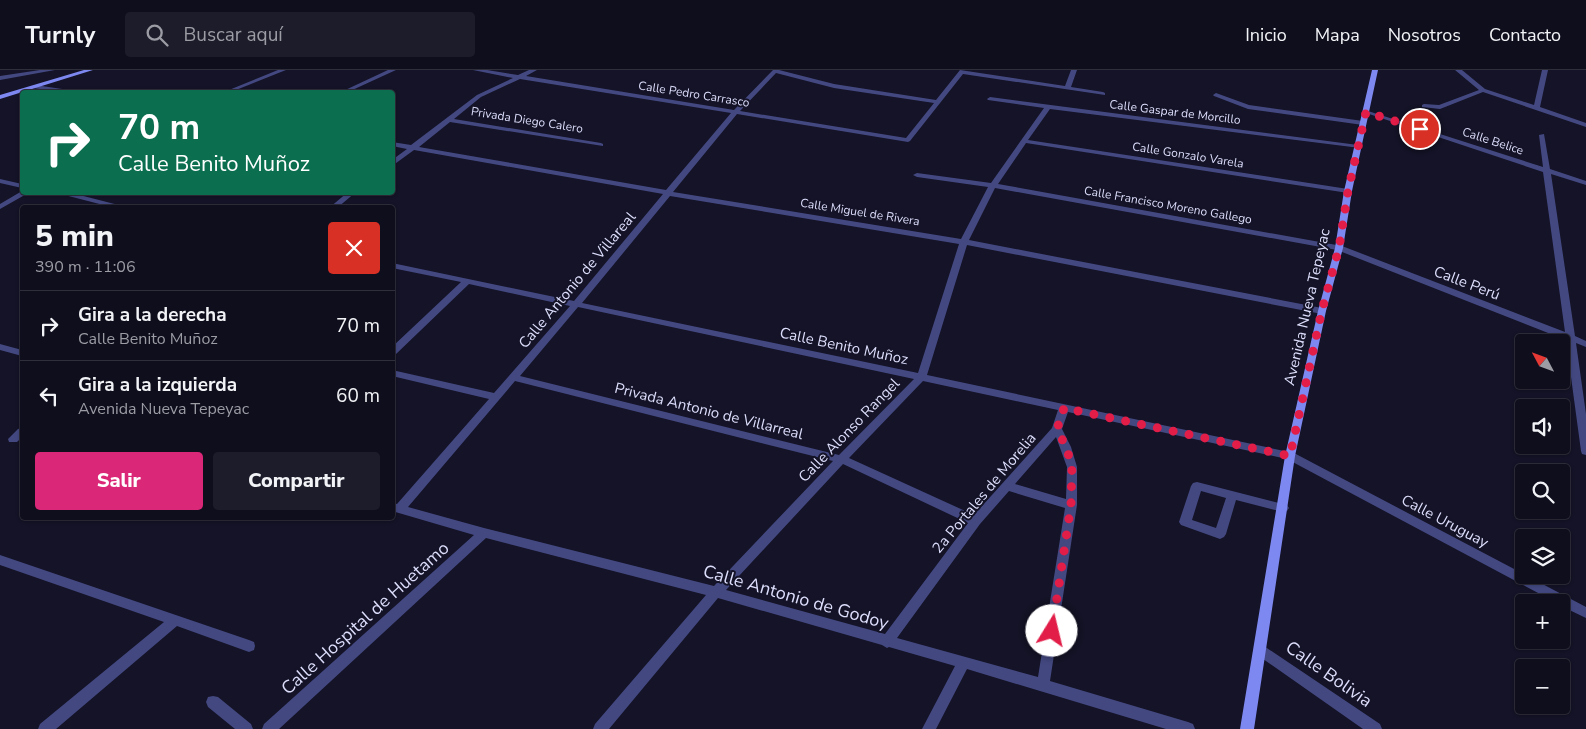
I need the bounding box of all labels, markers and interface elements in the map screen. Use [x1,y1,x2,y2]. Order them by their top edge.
search box [125,12,475,57]
text: Turnly [25,19,95,51]
icon: search [143,21,171,49]
text: Buscar aquí [183,22,283,48]
text: Inicio [1245,23,1287,47]
text: Mapa [1315,23,1360,47]
text: Nosotros [1388,23,1461,47]
text: Contacto [1489,23,1561,47]
street label: Calle Pedro Carrasco [637,77,751,111]
street label: Calle Gaspar de Morcillo [1109,96,1242,128]
street label: Privada Diego Calero [470,103,585,137]
text: 70 m [118,104,200,151]
pin [1399,108,1441,150]
icon: right [35,110,100,175]
icon: arrive [1406,115,1434,143]
street label: Calle Belice [1460,124,1526,158]
street label: Calle Gonzalo Varela [1131,138,1245,172]
text: Calle Benito Muñoz [118,149,310,179]
street label: Calle Francisco Moreno Gallego [1083,182,1254,228]
street label: Calle Miguel de Rivera [799,195,921,229]
street label: Calle Antonio de Villareal [514,207,640,352]
text: 5 min [35,216,114,257]
button: close [328,222,380,274]
street label: Avenida Nueva Tepeyac [1279,227,1335,387]
text: 390 m · 11:06 [35,256,136,278]
street label: Calle Perú [1431,261,1503,305]
text: Gira a la derecha [78,302,227,328]
icon: right [35,312,63,340]
text: 70 m [336,313,380,339]
street label: Calle Benito Muñoz [778,323,910,369]
text: Calle Benito Muñoz [78,328,218,350]
north arrow [1515,334,1570,389]
map controls [1515,334,1570,714]
text: Gira a la izquierda [78,372,237,398]
street label: Calle Alonso Rangel [794,373,904,486]
street label: Privada Antonio de Villarreal [613,378,806,444]
icon: left [35,382,63,410]
text: 60 m [336,383,380,409]
text: Avenida Nueva Tepeyac [78,398,249,420]
button: sound [1515,399,1570,454]
street label: 2a Portales de Morelia [928,429,1040,557]
button: Salir [35,452,203,510]
button: Compartir [213,452,380,510]
button: search [1515,464,1570,519]
street label: Calle Uruguay [1398,490,1492,552]
button: layers [1515,529,1570,584]
street label: Calle Hospital de Huetamo [276,536,454,700]
street label: Calle Antonio de Godoy [700,559,892,635]
button: + [1515,594,1570,649]
position arrow [1025,604,1077,656]
street label: Calle Bolivia [1281,635,1377,713]
button: − [1515,659,1570,714]

